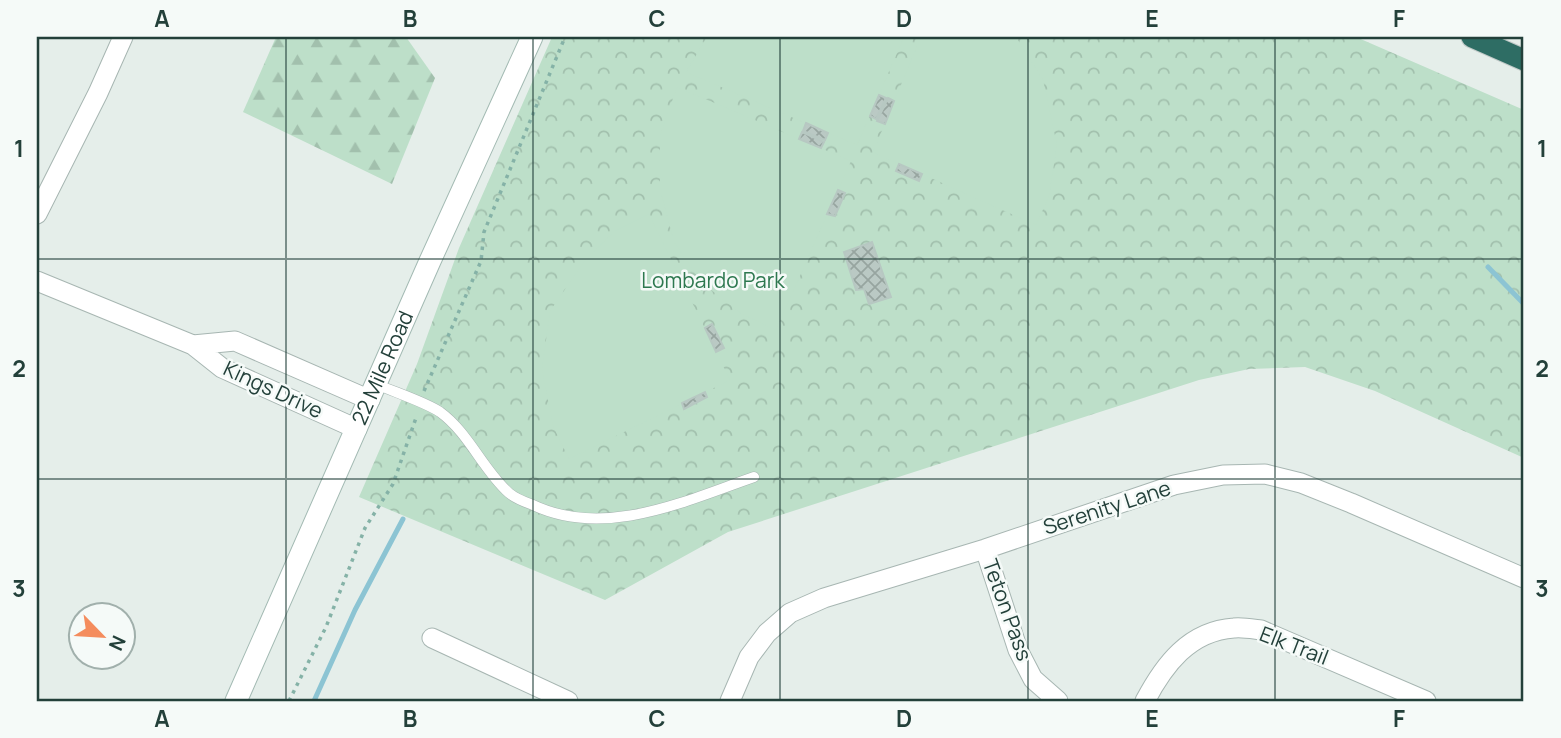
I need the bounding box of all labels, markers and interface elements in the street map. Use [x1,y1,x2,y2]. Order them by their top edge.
text: A [154,2,170,34]
text: B [403,2,417,34]
text: C [649,2,666,34]
text: D [896,2,912,34]
text: E [1145,2,1159,34]
text: F [1393,2,1405,34]
text: 1 [14,132,24,164]
text: 1 [1537,132,1547,164]
park label: Lombardo Park [641,266,785,294]
street label: 22 Mile Road [345,306,419,429]
text: 2 [12,352,26,384]
text: 2 [1535,352,1549,384]
street label: Kings Drive [219,354,328,424]
street label: Serenity Lane [1039,473,1174,541]
street label: Teton Pass [977,555,1039,664]
text: 3 [12,572,26,604]
text: 3 [1535,572,1549,604]
north arrow [66,602,136,672]
street label: Elk Trail [1256,619,1333,671]
text: N [103,632,132,655]
text: A [154,702,170,734]
text: B [403,702,417,734]
text: C [649,702,666,734]
text: D [896,702,912,734]
text: E [1145,702,1159,734]
text: F [1393,702,1405,734]

